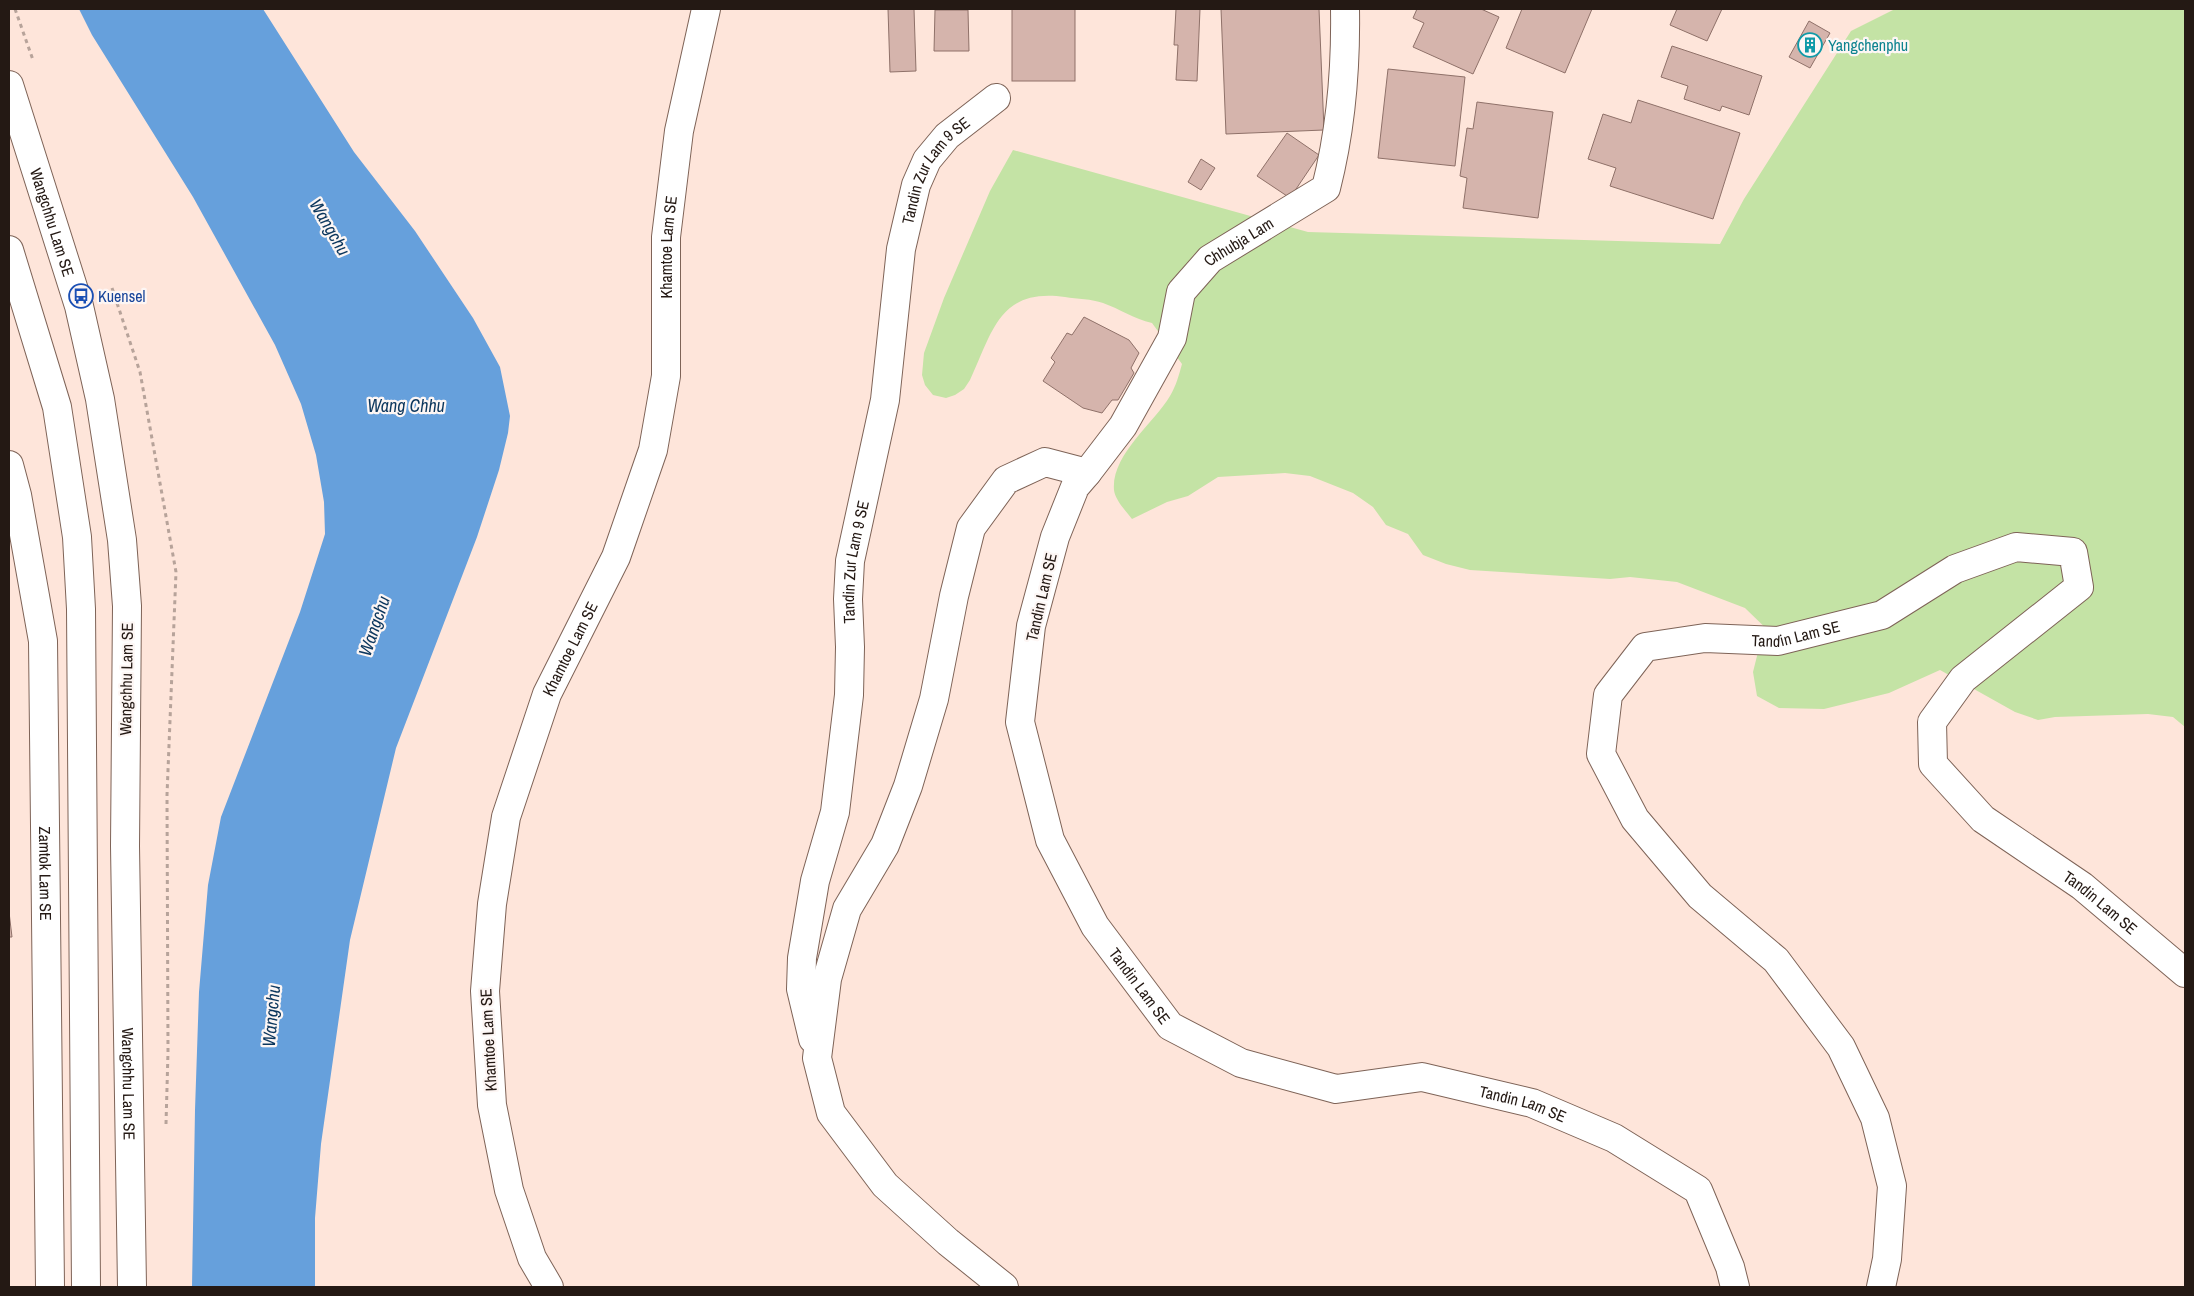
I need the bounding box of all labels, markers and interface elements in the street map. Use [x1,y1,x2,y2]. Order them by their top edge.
building icon: Yangchenphu [1797,32,1823,58]
place label: Yangchenphu [1828,34,1908,56]
street label: Tandin Zur Lam 9 SE [896,111,974,226]
street label: Wangchhu Lam SE [25,165,80,279]
water label: Wangchu [304,194,356,260]
street label: Khamtoe Lam SE [655,195,682,299]
street label: Chhubja Lam [1198,212,1277,271]
bus stop icon: Kuensel [68,283,94,309]
place label: Kuensel [98,285,145,307]
water label: Wang Chhu [367,393,445,418]
street label: Tandin Zur Lam 9 SE [837,498,874,624]
street label: Tandin Lam SE [1020,551,1062,643]
water label: Wangchu [352,593,396,659]
street label: Khamtoe Lam SE [537,598,603,700]
street label: Tandin Lam SE [1751,615,1842,652]
street label: Wangchhu Lam SE [114,623,138,735]
street label: Zamtok Lam SE [34,826,57,921]
street label: Tandin Lam SE [2059,865,2142,939]
street label: Tandin Lam SE [1104,943,1176,1028]
water label: Wangchu [256,984,286,1048]
street label: Khamtoe Lam SE [474,988,502,1092]
street label: Wangchhu Lam SE [117,1027,141,1140]
street label: Tandin Lam SE [1477,1080,1570,1127]

